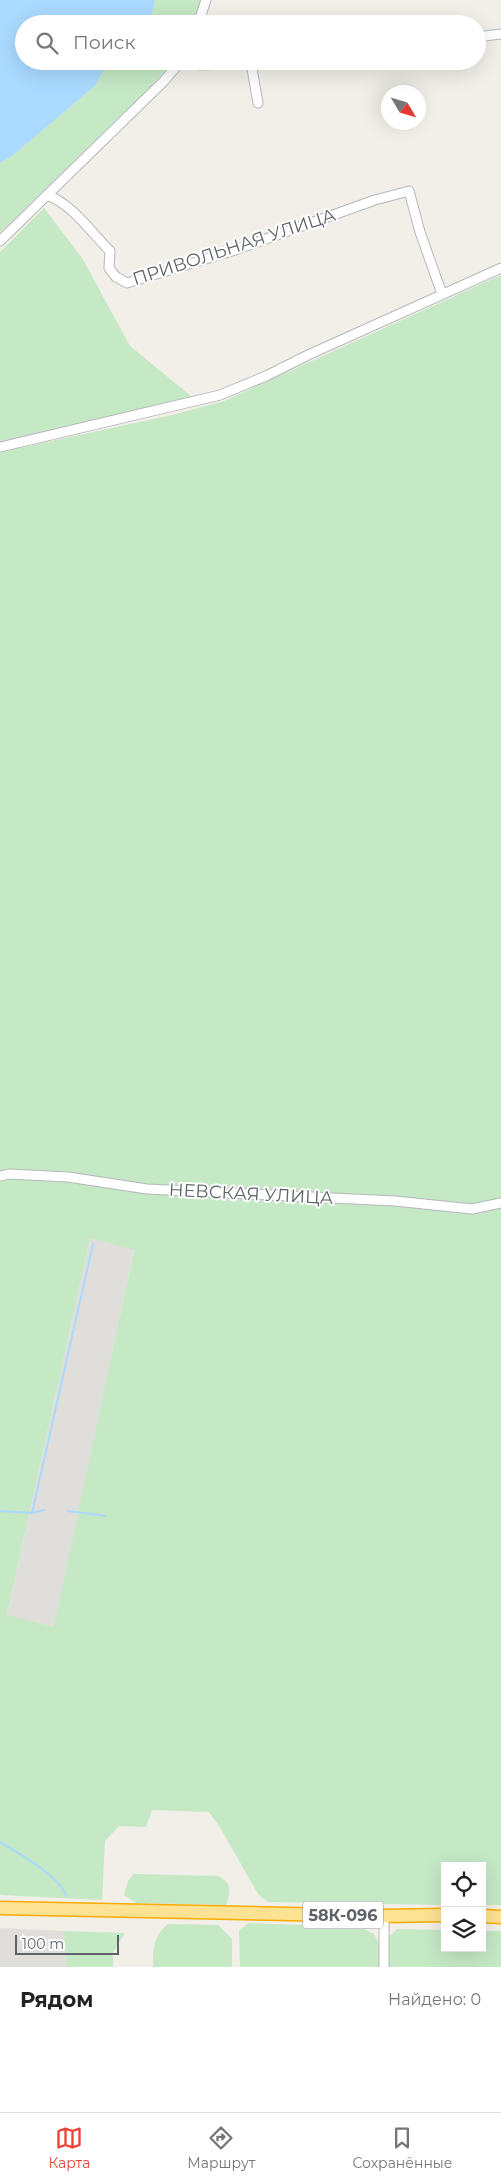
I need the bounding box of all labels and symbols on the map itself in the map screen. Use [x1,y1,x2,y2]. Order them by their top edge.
north arrow [381,85,426,130]
street label: ПРИВОЛЬНАЯ УЛИЦА [130,204,339,290]
street label: НЕВСКАЯ УЛИЦА [168,1179,334,1209]
road number: 58К-096 [303,1902,383,1928]
scale bar [15,1932,119,1955]

